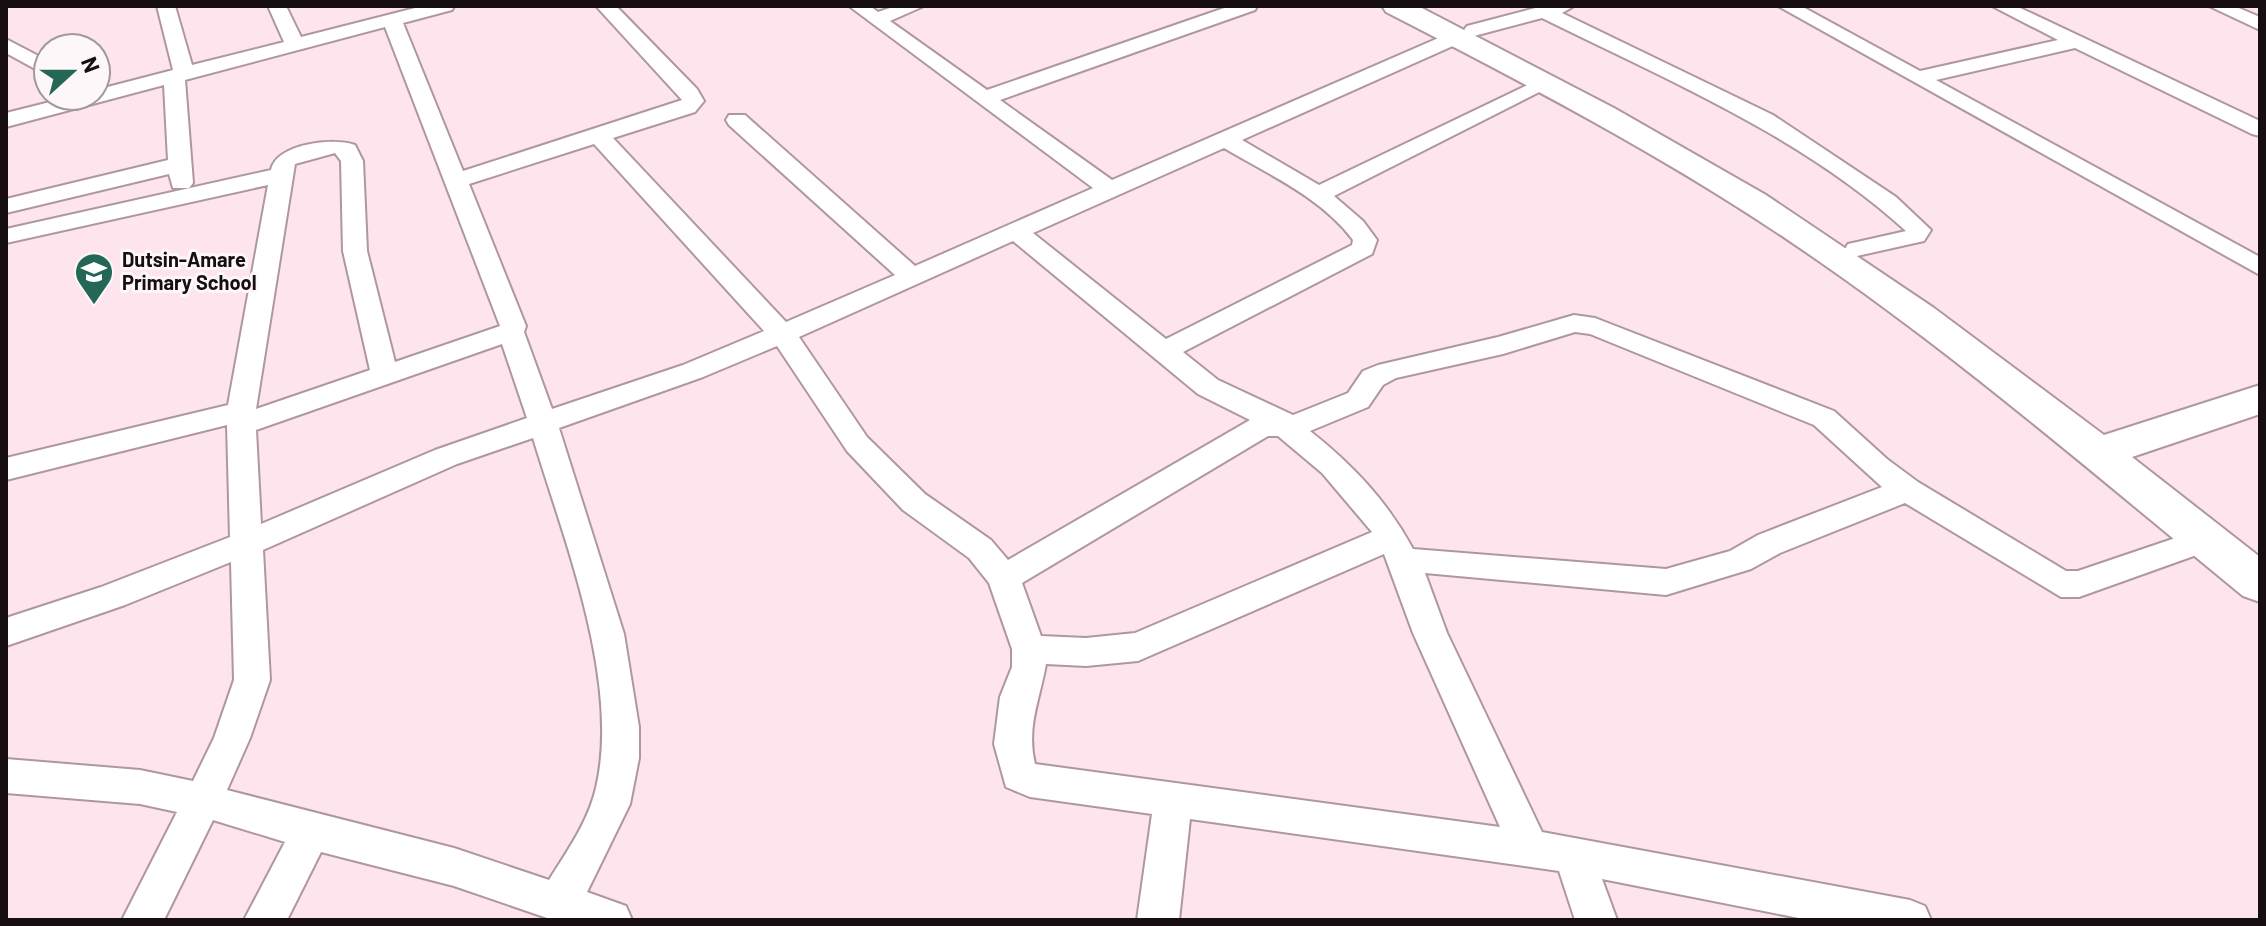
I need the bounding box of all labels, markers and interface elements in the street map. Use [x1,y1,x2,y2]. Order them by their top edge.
north arrow [32,32,112,112]
text: N [77,53,106,76]
place label: Dutsin-Amare Primary School [122,247,257,294]
school or university icon: Dutsin-Amare Primary School [73,251,115,306]

